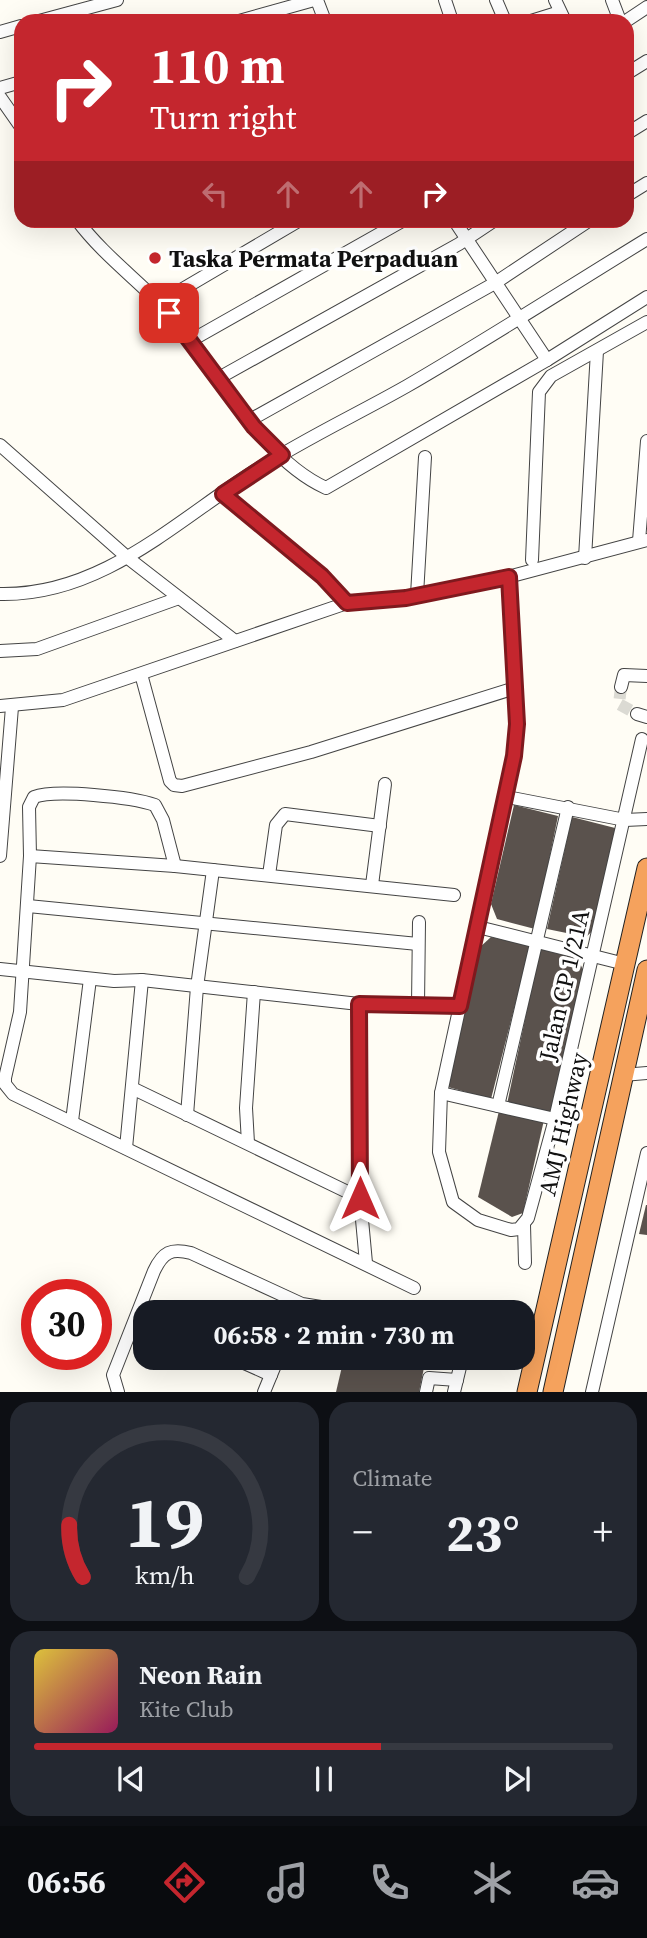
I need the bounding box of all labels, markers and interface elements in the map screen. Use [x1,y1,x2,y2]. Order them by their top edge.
text: 110 m [150,32,285,99]
icon: right [35,42,126,133]
text: Turn right [150,96,296,140]
icon: left [196,175,234,213]
icon: ahead [269,175,307,213]
icon: ahead [342,175,380,213]
icon: right [415,175,453,213]
place label: Taska Permata Perpaduan [169,242,458,275]
marker: Taska Permata Perpaduan [147,250,163,266]
pin [139,283,199,343]
icon: arrive [150,294,188,332]
street label: Jalan CP 1/21A [530,906,597,1065]
street label: AMJ Highway [530,1048,596,1199]
position arrow [323,1161,397,1235]
speed limit sign: 30 [21,1279,112,1370]
text: 06:58 · 2 min · 730 m [214,1317,454,1353]
text: Climate [353,1462,432,1494]
text: 19 [125,1473,204,1572]
text: 23° [446,1497,519,1568]
text: − [353,1506,373,1558]
text: + [593,1506,613,1558]
text: km/h [134,1558,194,1592]
text: Neon Rain [139,1657,262,1693]
text: Kite Club [139,1693,234,1725]
icon: previous [112,1760,150,1798]
icon: pause [305,1760,343,1798]
icon: next [498,1760,536,1798]
icon: directions [160,1858,209,1907]
icon: music [263,1858,312,1907]
icon: phone [365,1858,414,1907]
icon: climate [468,1858,517,1907]
icon: car [571,1858,620,1907]
text: 06:56 [27,1860,106,1904]

